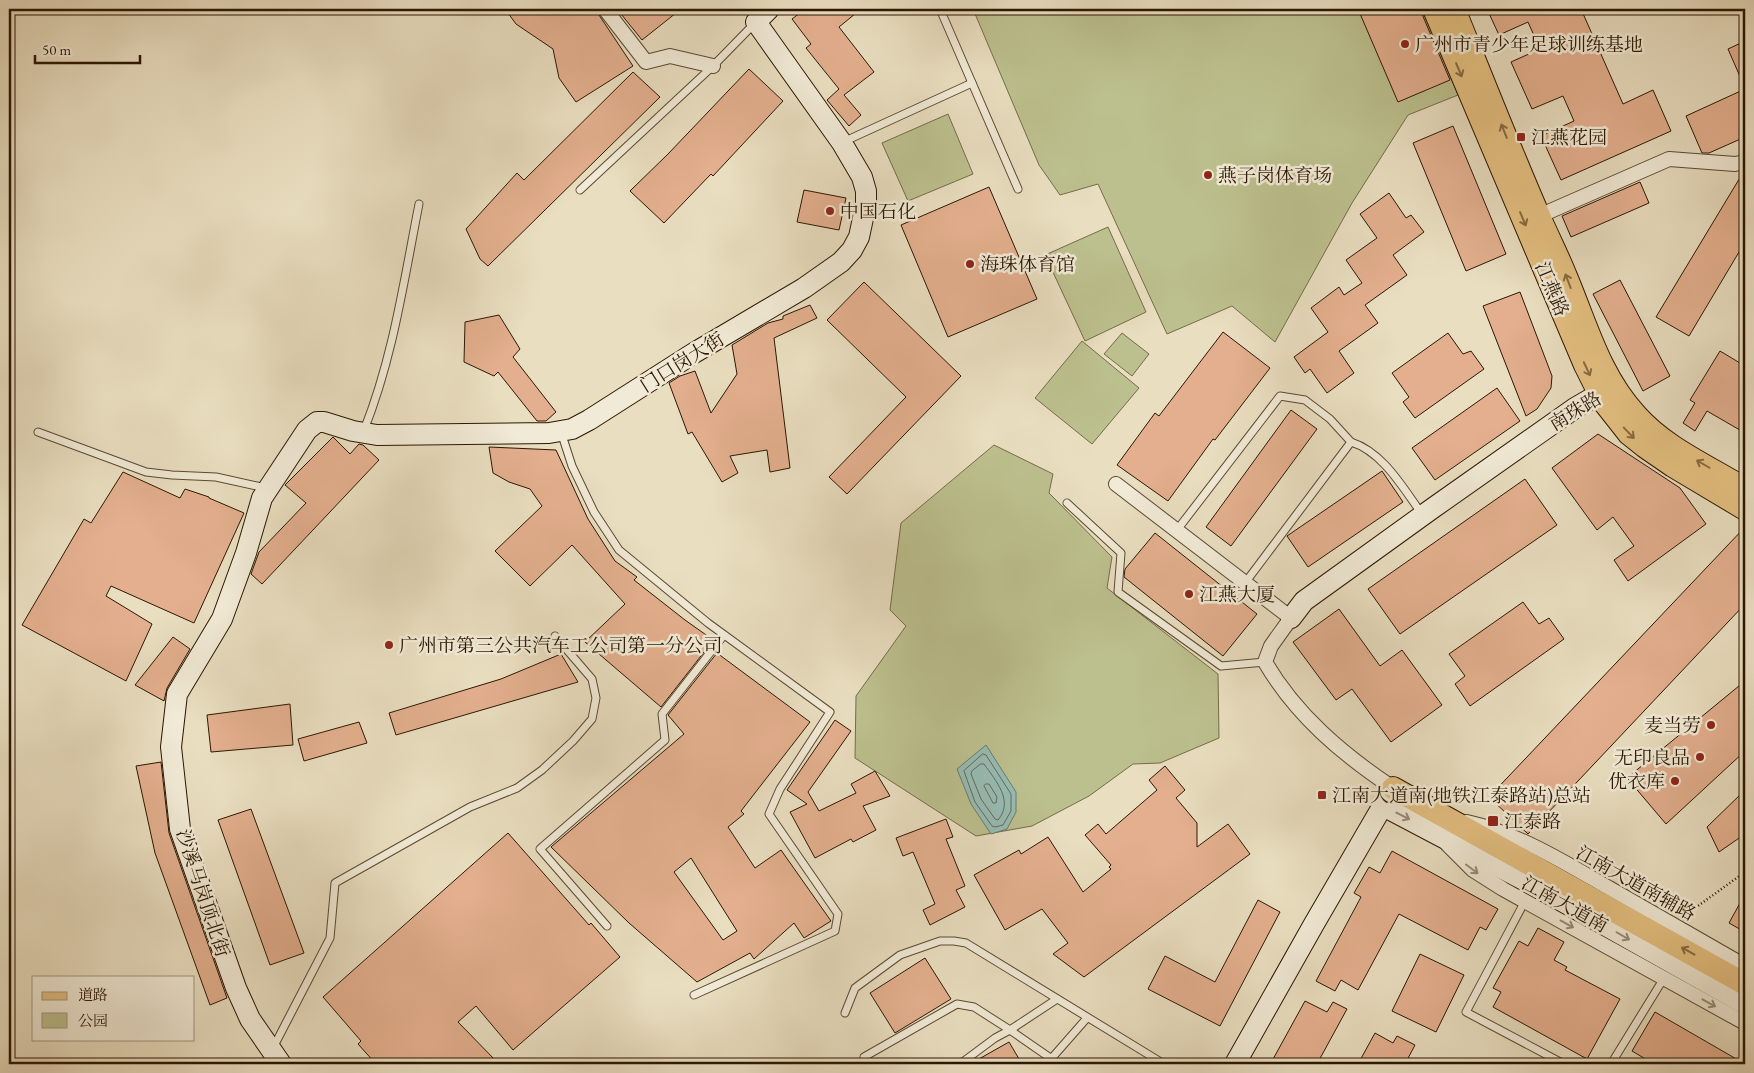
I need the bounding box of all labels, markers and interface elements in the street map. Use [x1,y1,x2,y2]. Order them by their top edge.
scale bar [35,32,140,64]
place label: 广州市青少年足球训练基地 [1415,32,1643,57]
marker: 广州市青少年足球训练基地 [1399,38,1411,50]
text: 50 m [42,40,71,59]
one-way arrow [1455,62,1465,77]
one-way arrow [1499,124,1508,139]
place label: 江燕花园 [1531,125,1607,150]
marker: 江燕花园 [1515,131,1527,143]
place label: 燕子岗体育场 [1218,163,1332,188]
marker: 燕子岗体育场 [1202,169,1214,181]
place label: 中国石化 [840,199,916,224]
marker: 中国石化 [824,205,836,217]
one-way arrow [1518,211,1528,226]
place label: 海珠体育馆 [980,252,1075,277]
marker: 海珠体育馆 [964,258,976,270]
street label: 江燕路 [1529,258,1575,320]
one-way arrow [1562,273,1571,288]
street label: 门口岗大街 [635,326,729,398]
one-way arrow [1583,361,1592,376]
street label: 南珠路 [1544,386,1606,436]
one-way arrow [1623,427,1635,439]
one-way arrow [1696,459,1711,469]
place label: 江燕大厦 [1199,582,1275,607]
marker: 江燕大厦 [1183,588,1195,600]
place label: 广州市第三公共汽车工公司第一分公司 [399,633,722,658]
marker: 广州市第三公共汽车工公司第一分公司 [383,639,395,651]
place label: 麦当劳 [1644,713,1701,738]
marker: 麦当劳 [1705,719,1717,731]
place label: 无印良品 [1614,745,1690,770]
marker: 无印良品 [1694,751,1706,763]
place label: 优衣库 [1608,769,1665,794]
marker: 优衣库 [1669,775,1681,787]
place label: 江南大道南(地铁江泰路站)总站 [1332,783,1591,808]
marker: 江南大道南(地铁江泰路站)总站 [1316,789,1328,801]
place label: 江泰路 [1504,809,1561,834]
one-way arrow [1395,811,1410,821]
marker: 江泰路 [1486,814,1500,828]
street label: 沙溪马岗顶北街 [171,826,235,960]
street label: 江南大道南辅路 [1572,840,1700,926]
one-way arrow [1465,864,1479,874]
street label: 江南大道南 [1517,870,1613,938]
one-way arrow [1560,920,1574,930]
one-way arrow [1615,932,1630,942]
one-way arrow [1680,946,1695,956]
legend [32,976,195,1040]
text: 道路 [78,985,108,1004]
one-way arrow [1702,999,1716,1009]
text: 公园 [78,1011,108,1030]

